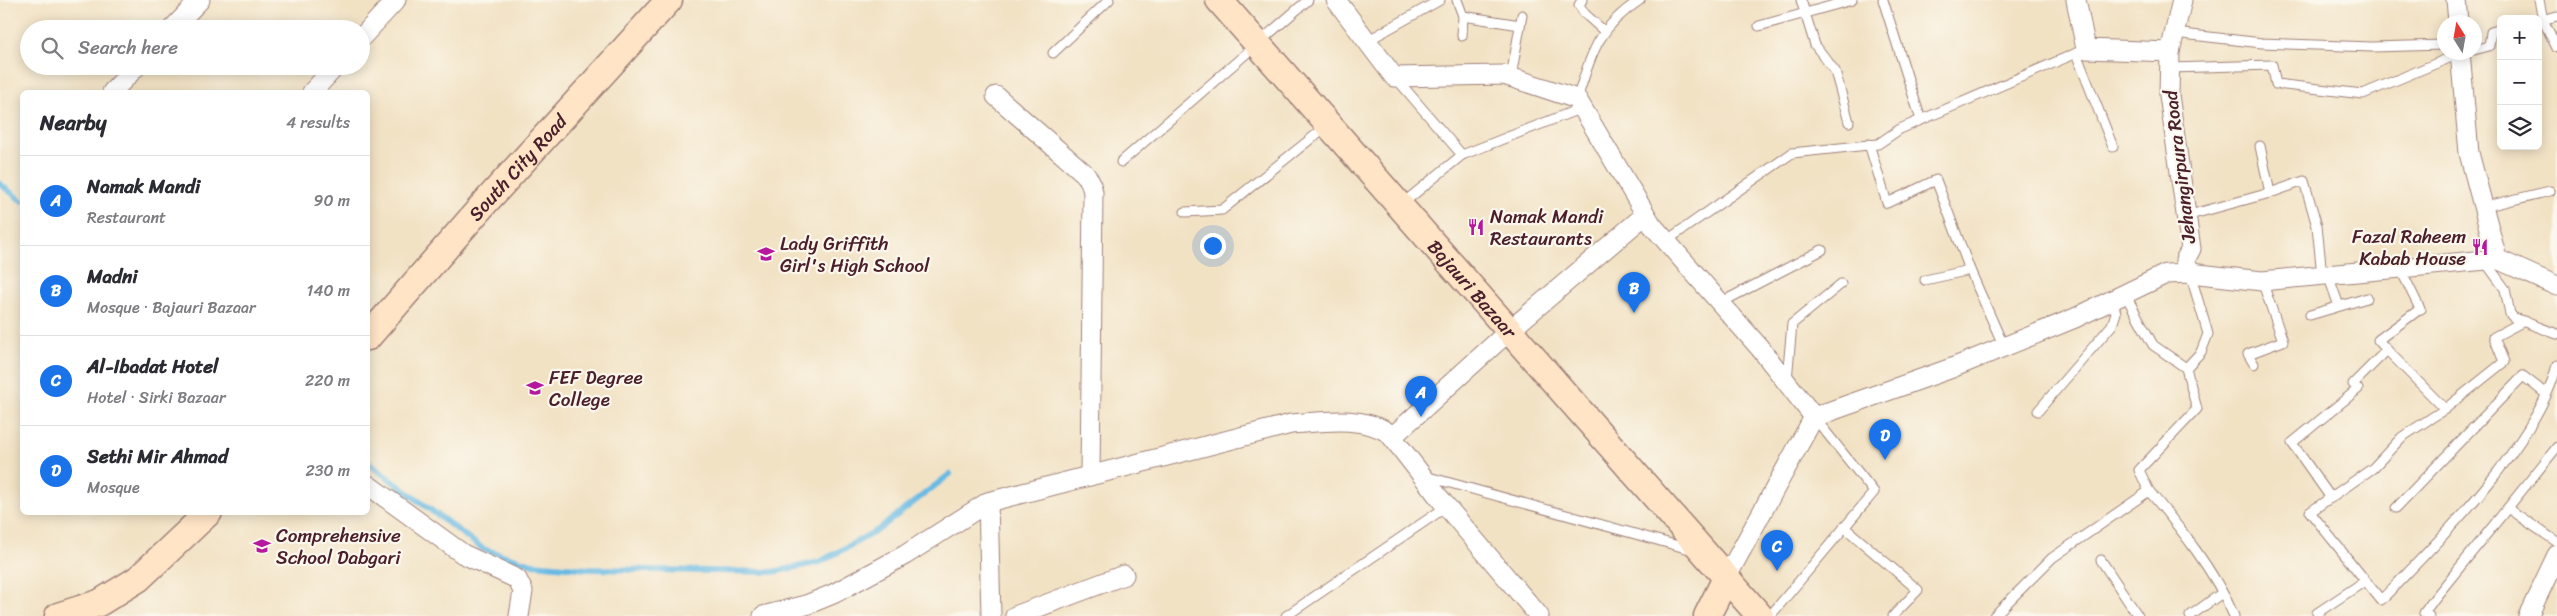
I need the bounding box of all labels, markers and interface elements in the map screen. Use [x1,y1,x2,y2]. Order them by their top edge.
north arrow [2437,15,2482,60]
map controls [2497,15,2542,150]
button: + [2497,15,2542,60]
search box [20,20,370,75]
text: Search here [78,31,178,64]
icon: search [38,34,66,62]
button: − [2497,60,2542,105]
street label: Jehangirpura Road [2153,87,2205,246]
text: Nearby [40,104,106,142]
button: layers [2497,105,2542,150]
street label: South City Road [460,106,576,229]
text: 4 results [286,108,350,137]
text: Namak Mandi [87,170,200,203]
text: A [51,186,61,215]
text: 90 m [314,186,350,215]
place label: Namak Mandi Restaurants [1490,200,1604,255]
text: Restaurant [87,203,166,232]
restaurant icon: Namak Mandi Restaurants [1466,217,1486,237]
place label: Fazal Raheem Kabab House [2352,220,2466,275]
place label: Lady Griffith Girl's High School [780,227,930,282]
street label: Bajauri Bazaar [1419,232,1526,347]
your location [1200,233,1226,259]
restaurant icon: Fazal Raheem Kabab House [2470,237,2490,257]
school or university icon: Lady Griffith Girl's High School [756,244,776,264]
text: Madni [87,260,138,293]
pin: B [1618,272,1650,313]
text: B [51,276,61,305]
text: 140 m [307,276,350,305]
text: Mosque · Bajauri Bazaar [87,293,256,322]
text: Al-Ibadat Hotel [87,350,218,383]
place label: FEF Degree College [549,361,643,416]
text: C [51,366,61,395]
text: 220 m [305,366,350,395]
pin: A [1405,376,1437,417]
school or university icon: FEF Degree College [525,378,545,398]
text: Hotel · Sirki Bazaar [87,383,225,412]
pin: D [1869,419,1901,460]
text: Sethi Mir Ahmad [87,440,228,473]
text: D [51,456,61,485]
text: 230 m [305,456,350,485]
text: Mosque [87,473,140,502]
place label: Comprehensive School Dabgari [276,519,401,574]
pin: C [1761,530,1793,571]
school or university icon: Comprehensive School Dabgari [252,536,272,556]

